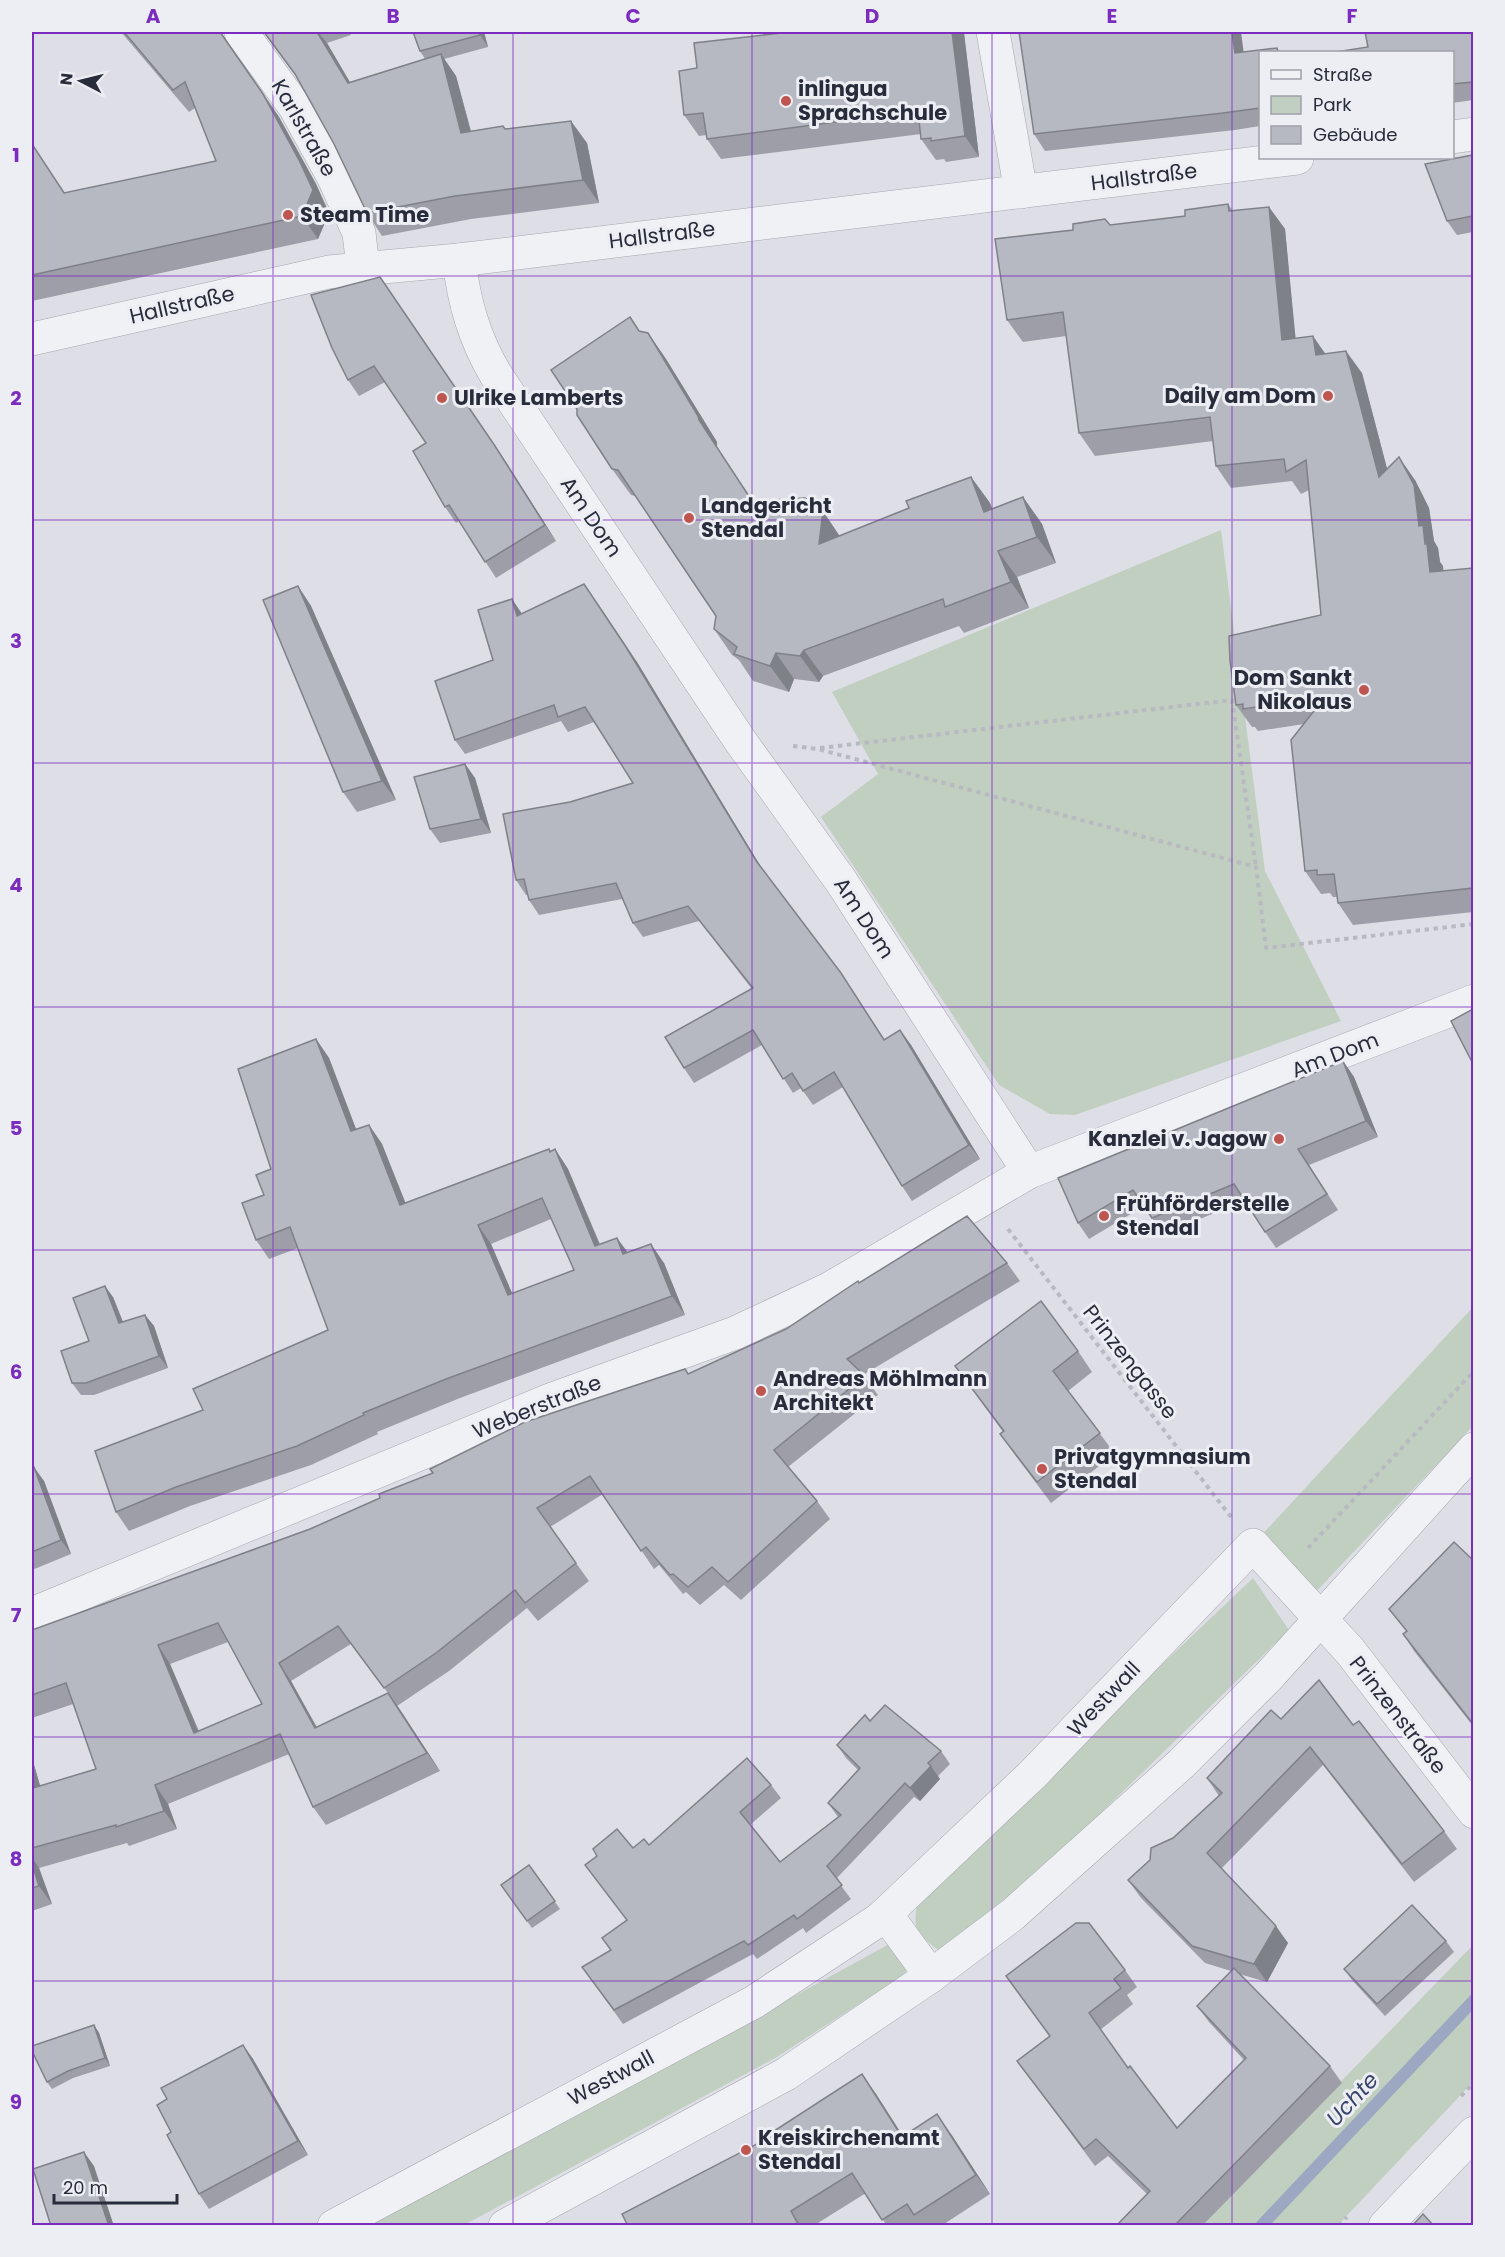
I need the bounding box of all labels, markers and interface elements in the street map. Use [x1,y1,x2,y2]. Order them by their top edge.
text: A [146,2,161,30]
text: B [386,2,400,30]
text: C [625,2,641,30]
text: D [865,2,879,30]
text: E [1107,2,1117,30]
text: F [1347,2,1358,30]
north arrow [51,51,111,111]
legend [1259,51,1454,159]
text: Straße [1313,62,1372,87]
text: N [54,72,79,87]
street label: Karlstraße [265,74,344,182]
place label: inlingua Sprachschule [798,74,947,127]
text: Park [1313,92,1352,117]
marker: inlingua Sprachschule [779,94,793,108]
text: Gebäude [1313,122,1397,147]
text: 1 [12,141,20,169]
street label: Hallstraße [1089,156,1199,197]
place label: Steam Time [300,200,429,229]
marker: Steam Time [281,208,295,222]
street label: Hallstraße [607,214,717,255]
street label: Hallstraße [126,278,237,331]
place label: Daily am Dom [1165,381,1316,410]
place label: Ulrike Lamberts [454,383,624,412]
text: 2 [10,384,22,412]
marker: Daily am Dom [1321,389,1335,403]
marker: Ulrike Lamberts [435,391,449,405]
street label: Am Dom [554,471,629,563]
place label: Landgericht Stendal [701,491,831,544]
marker: Landgericht Stendal [682,511,696,525]
text: 3 [10,627,22,655]
place label: Dom Sankt Nikolaus [1234,663,1352,716]
marker: Dom Sankt Nikolaus [1357,683,1371,697]
text: 4 [9,871,23,899]
street label: Am Dom [827,872,901,964]
street label: Am Dom [1287,1025,1383,1084]
text: 5 [10,1114,23,1142]
place label: Kanzlei v. Jagow [1088,1124,1268,1153]
marker: Kanzlei v. Jagow [1272,1132,1286,1146]
place label: Frühförderstelle Stendal [1116,1189,1289,1242]
marker: Frühförderstelle Stendal [1097,1209,1111,1223]
street label: Prinzengasse [1077,1298,1184,1425]
text: 6 [10,1358,22,1386]
place label: Andreas Möhlmann Architekt [773,1364,987,1417]
street label: Weberstraße [468,1368,606,1446]
marker: Andreas Möhlmann Architekt [754,1384,768,1398]
place label: Privatgymnasium Stendal [1054,1442,1251,1495]
marker: Privatgymnasium Stendal [1035,1462,1049,1476]
text: 7 [11,1601,22,1629]
street label: Prinzenstraße [1343,1650,1454,1780]
street label: Westwall [1061,1655,1147,1742]
text: 8 [10,1845,22,1873]
street label: Westwall [563,2043,659,2112]
water label: Uchte [1319,2065,1386,2133]
text: 9 [10,2088,22,2116]
place label: Kreiskirchenamt Stendal [758,2123,940,2176]
marker: Kreiskirchenamt Stendal [739,2143,753,2157]
scale bar [54,2167,177,2205]
text: 20 m [63,2175,108,2200]

